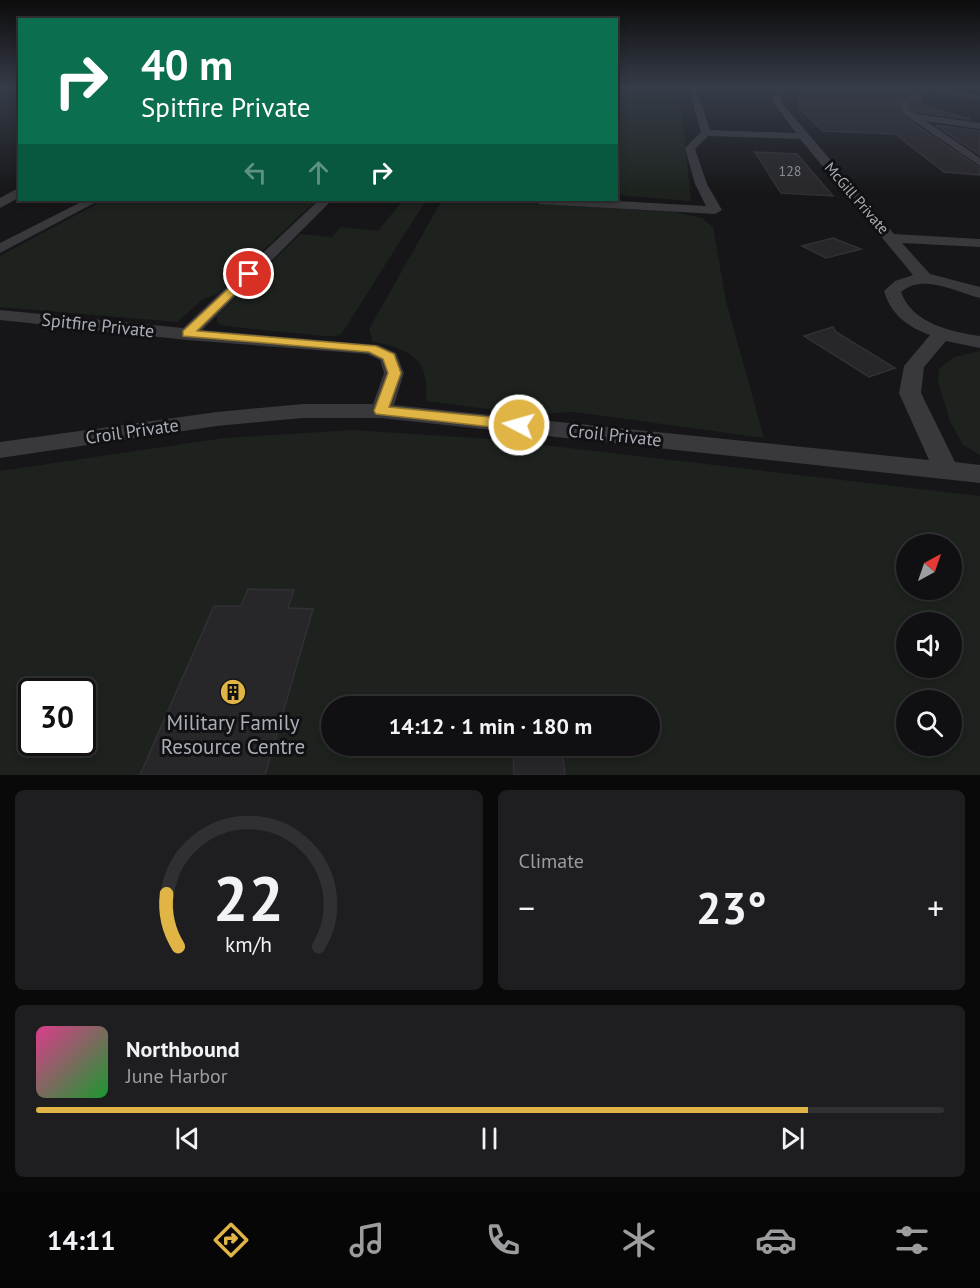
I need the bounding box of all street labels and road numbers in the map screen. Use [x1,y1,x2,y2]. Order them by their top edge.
street label: McGill Private [821,158,893,238]
street label: Spitfire Private [41,308,155,342]
street label: Croil Private [84,413,180,449]
street label: Croil Private [567,419,663,451]

